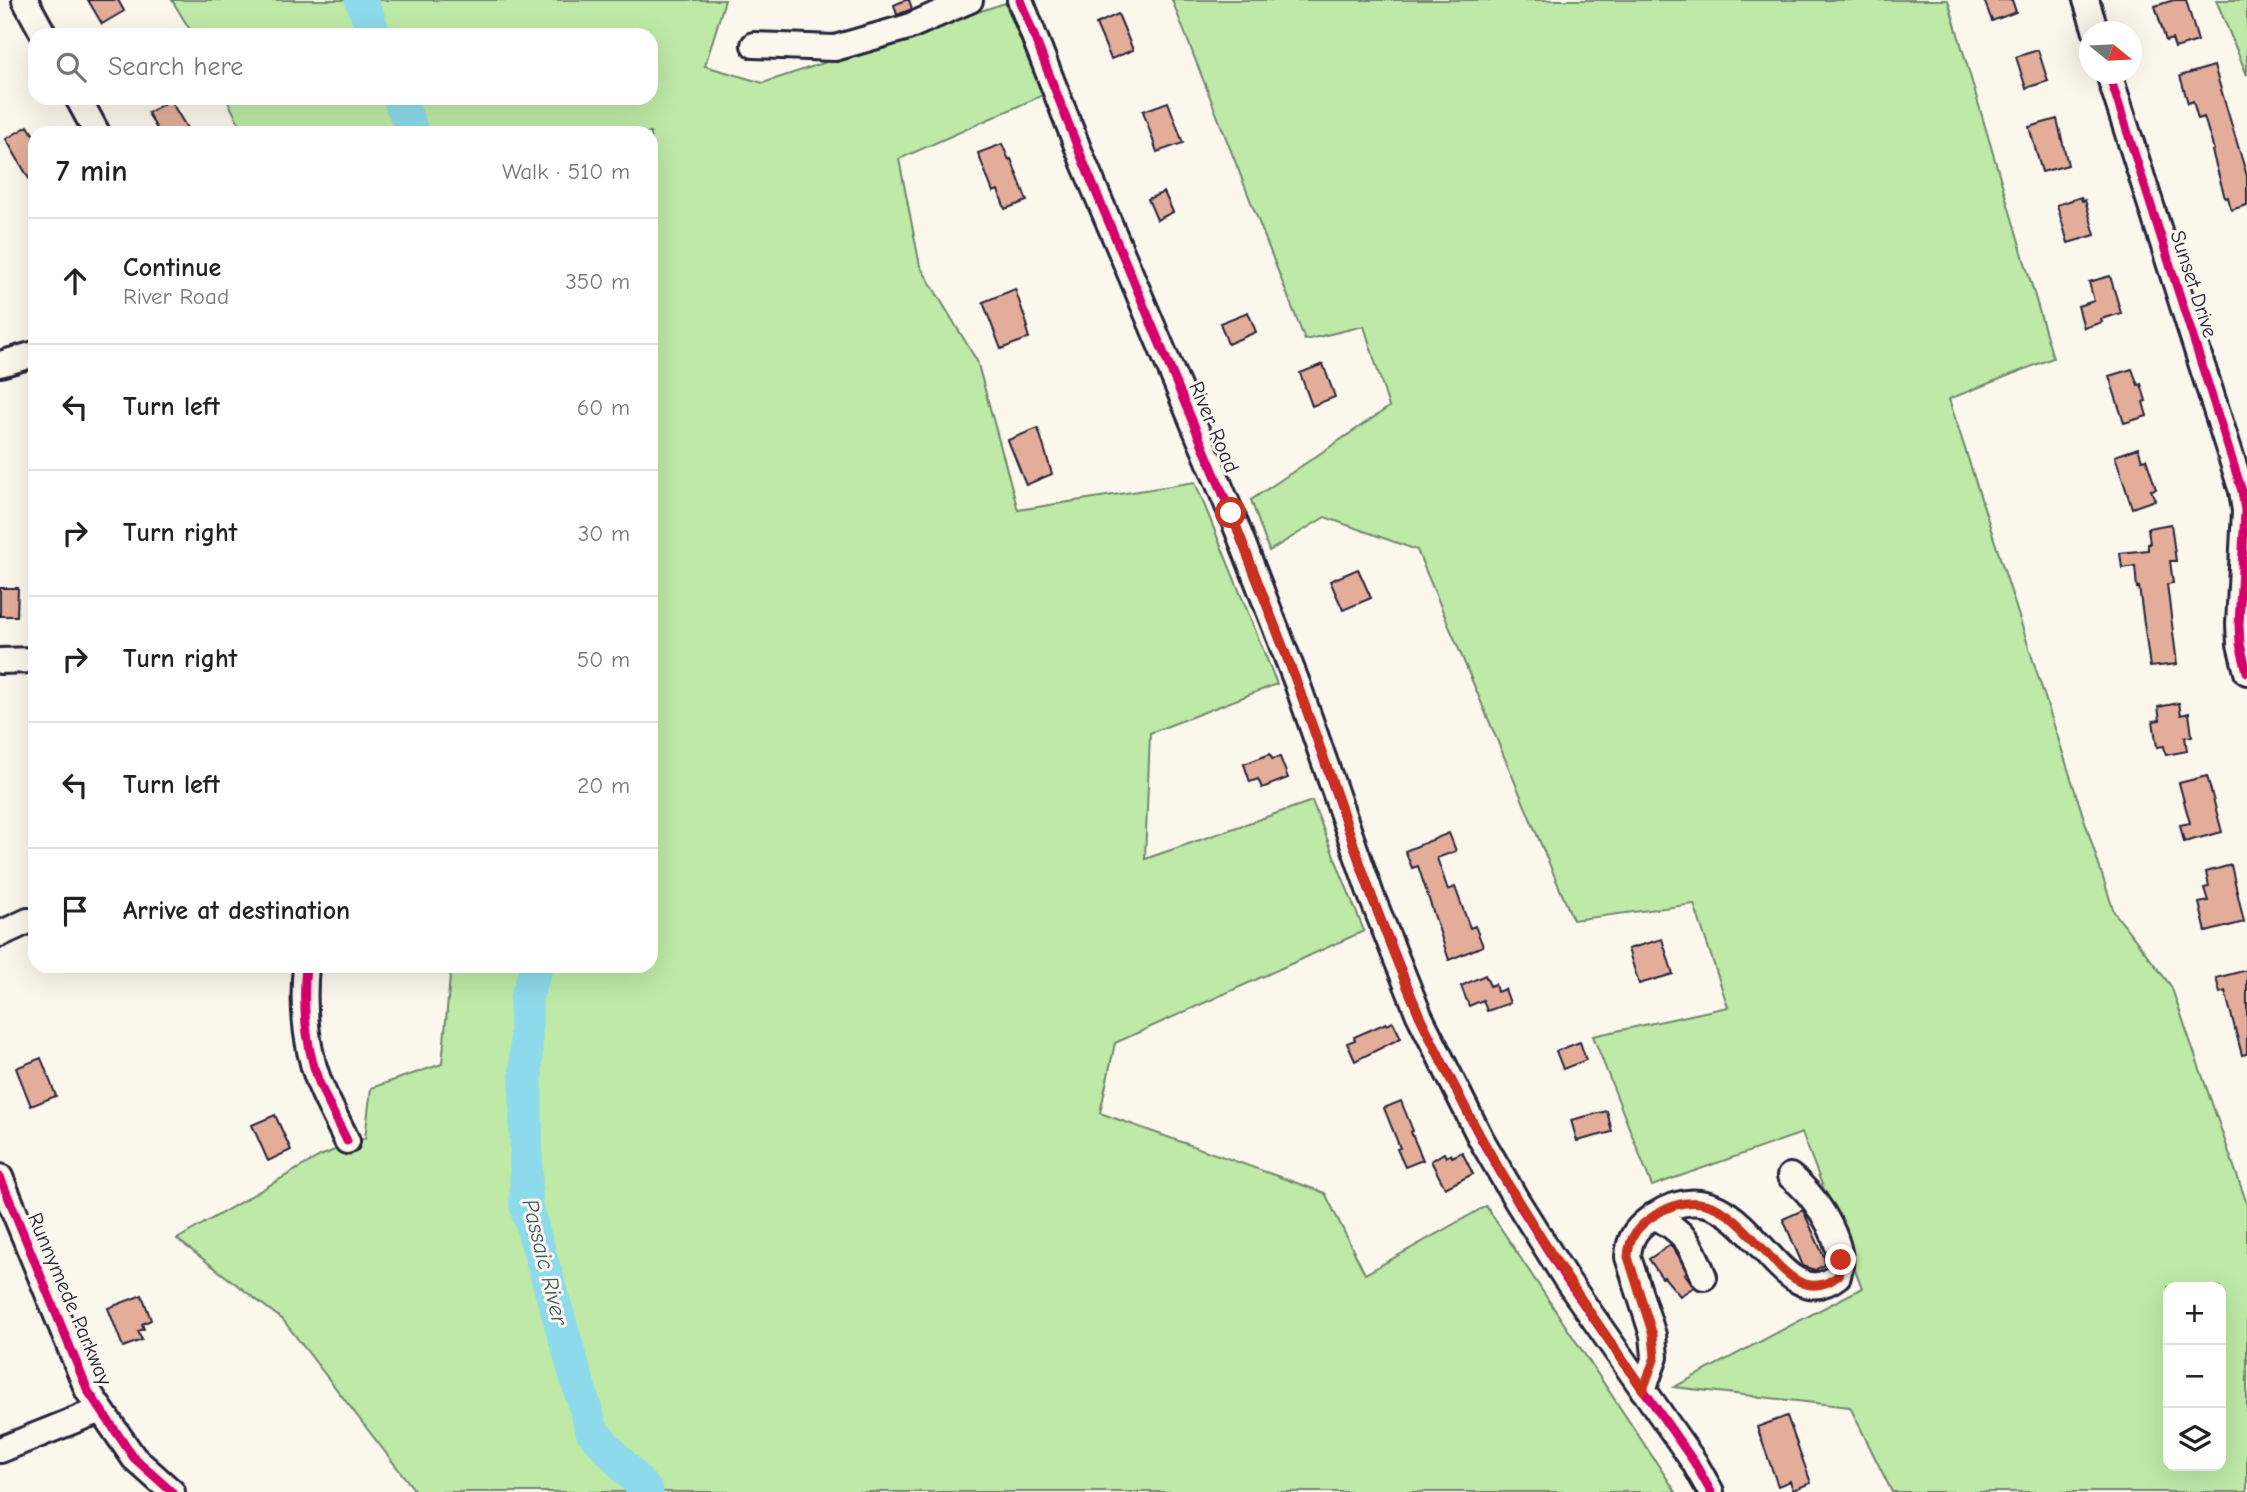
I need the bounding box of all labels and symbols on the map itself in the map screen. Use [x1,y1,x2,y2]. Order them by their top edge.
north arrow [2079,21,2142,84]
street label: Sunset Drive [2165,227,2223,341]
street label: River Road [1184,378,1244,476]
route start [1215,497,1246,528]
water label: Passaic River [516,1196,574,1329]
street label: Runnymede Parkway [23,1209,117,1389]
route end [1825,1244,1856,1275]

